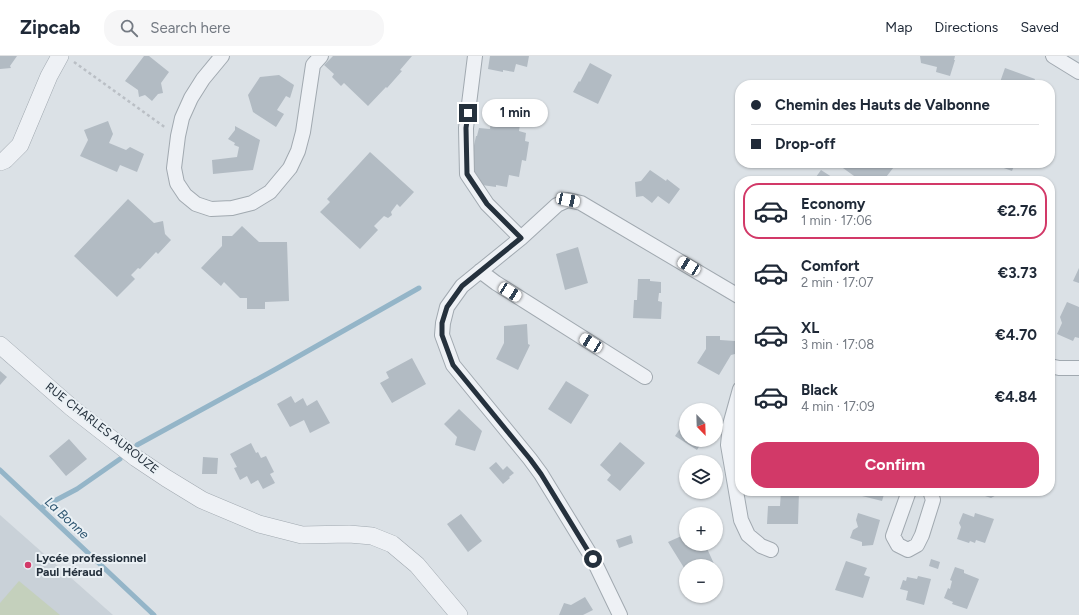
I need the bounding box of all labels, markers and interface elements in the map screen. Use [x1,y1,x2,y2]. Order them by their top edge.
search box [104,10,384,46]
text: Zipcab [20,16,80,39]
icon: search [118,17,140,39]
text: Search here [150,19,230,37]
text: Map [885,19,913,36]
text: Directions [935,19,998,36]
text: Saved [1020,19,1059,36]
text: Chemin des Hauts de Valbonne [775,96,990,114]
callout: 1 min [482,99,548,127]
route end [459,104,477,122]
text: 1 min [500,105,530,120]
text: Drop-off [775,135,836,153]
car [555,192,581,208]
icon: car [753,193,789,229]
text: Economy [801,195,866,213]
text: €2.76 [997,202,1037,220]
text: 1 min · 17:06 [801,213,872,228]
car [676,255,702,277]
icon: car [753,255,789,291]
text: Comfort [801,257,860,275]
text: €3.73 [998,264,1037,282]
text: 2 min · 17:07 [801,275,874,290]
car [497,281,523,303]
icon: car [753,317,789,353]
text: XL [801,319,819,337]
text: €4.70 [995,326,1037,344]
car [578,332,604,354]
text: 3 min · 17:08 [801,337,874,352]
street label: RUE CHARLES AUROUZE [43,379,161,477]
icon: car [753,379,789,415]
text: Black [801,381,838,399]
text: €4.84 [995,388,1037,406]
text: 4 min · 17:09 [801,399,875,414]
north arrow [679,403,723,447]
map controls [679,403,723,603]
button: Confirm [751,442,1039,488]
button: layers [679,455,723,499]
water label: La Bonne [42,494,92,542]
button: + [679,507,723,551]
route start [584,550,602,568]
place label: Lycée professionnel Paul Héraud [36,551,146,579]
button: − [679,559,723,603]
marker: Lycée professionnel Paul Héraud [23,560,33,570]

